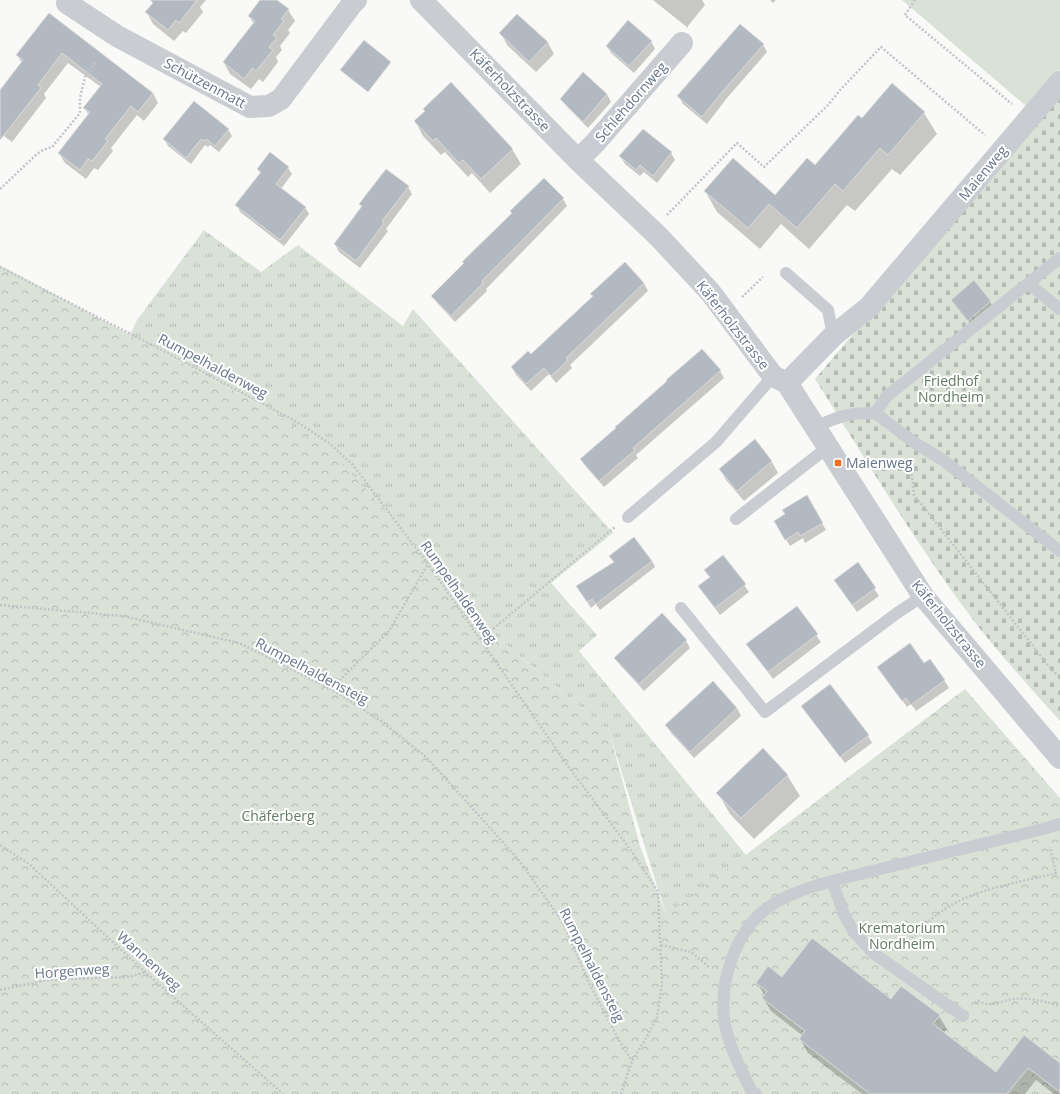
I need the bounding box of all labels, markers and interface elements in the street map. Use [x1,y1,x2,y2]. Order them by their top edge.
street label: Käferholzstrasse [466,44,555,135]
street label: Schützenmatt [161,53,250,112]
street label: Schlehdornweg [590,57,671,146]
street label: Maienweg [954,141,1012,204]
street label: Käferholzstrasse [693,276,774,373]
street label: Rumpelhaldenweg [155,329,272,403]
park label: Friedhof Nordheim [918,371,984,406]
place label: Maienweg [846,453,913,472]
marker: Maienweg [833,458,843,468]
street label: Rumpelhaldenweg [417,537,502,647]
street label: Käferholzstrasse [908,576,991,672]
street label: Rumpelhaldensteig [252,633,373,709]
park label: Chäferberg [241,806,315,825]
street label: Rumpelhaldensteig [555,904,630,1025]
park label: Krematorium Nordheim [858,918,946,953]
street label: Wannenweg [113,927,186,995]
street label: Horgenweg [34,958,110,983]

